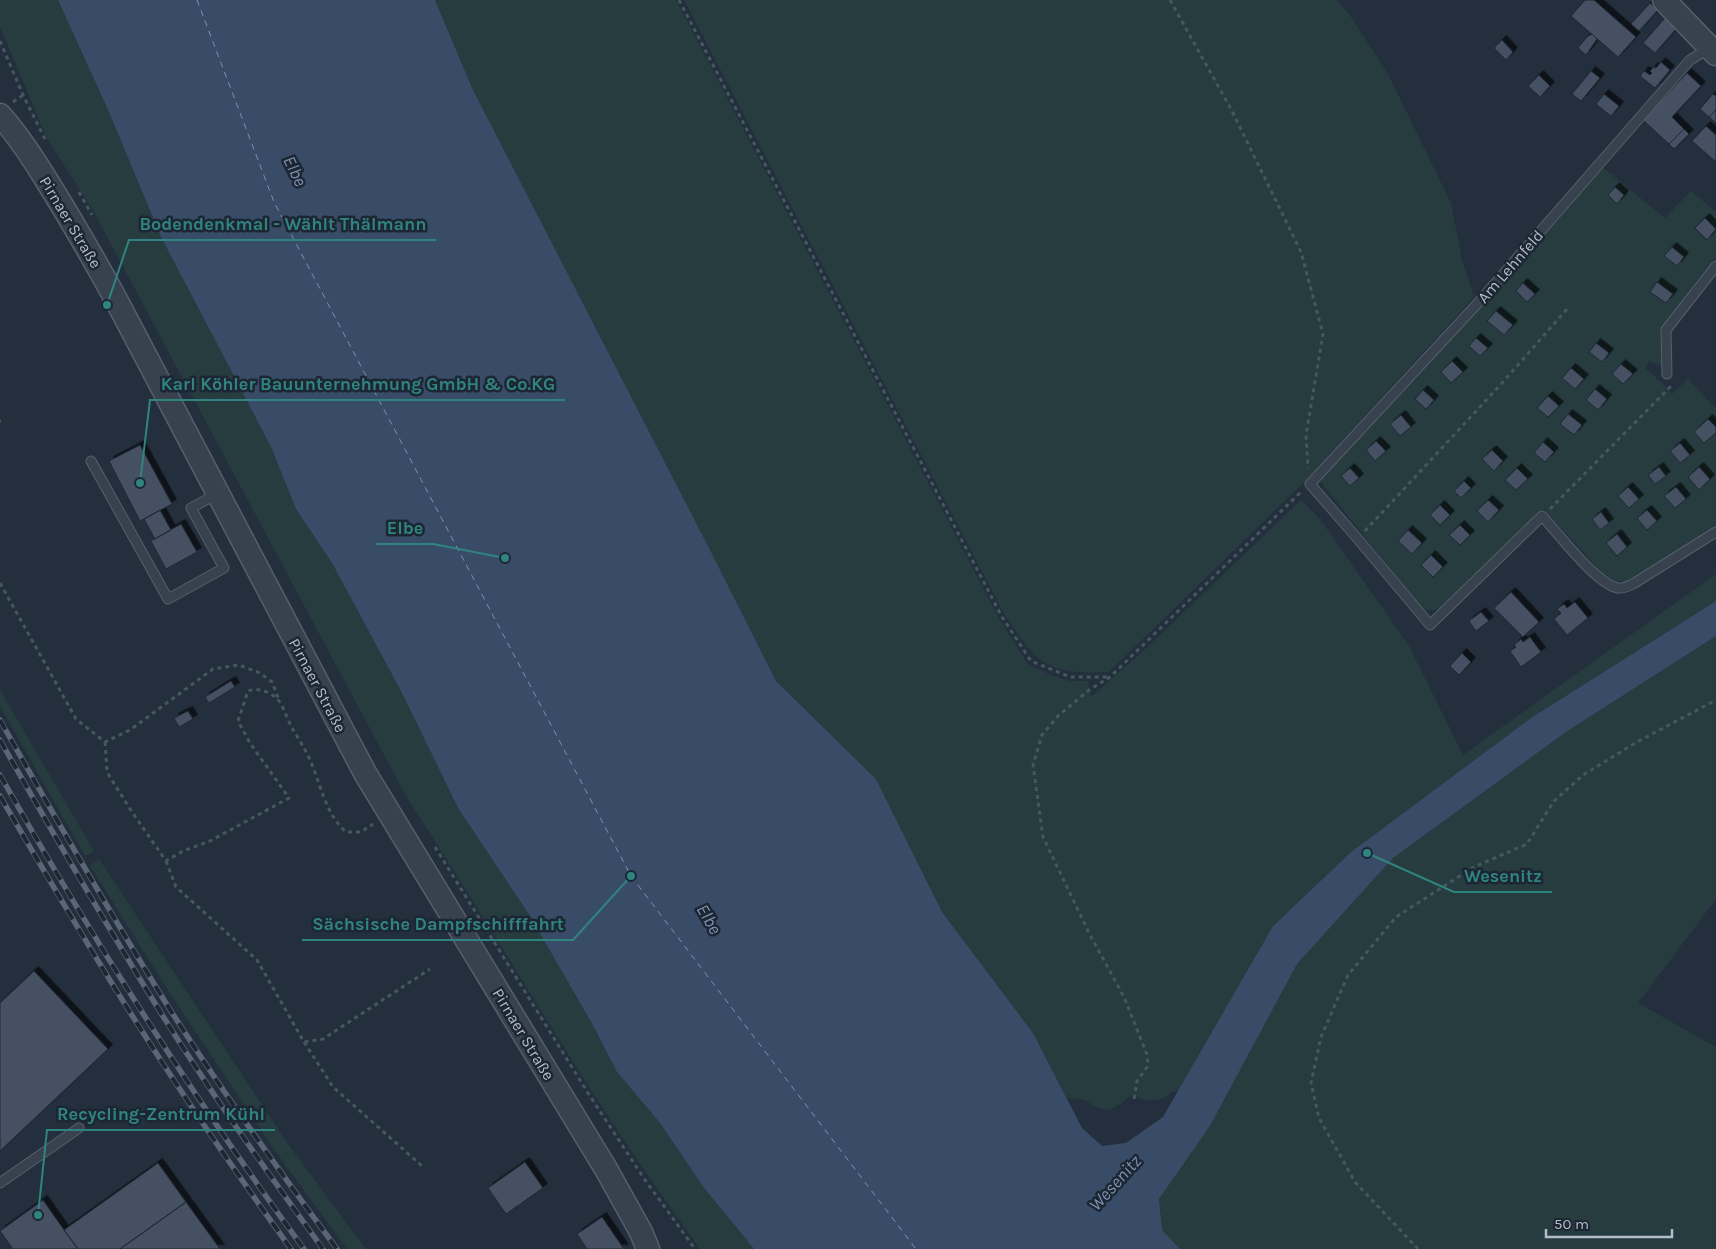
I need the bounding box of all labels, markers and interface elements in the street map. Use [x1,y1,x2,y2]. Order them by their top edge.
water label: Elbe [278,152,312,190]
street label: Pirnaer Straße [36,173,105,272]
callout: Bodendenkmal - Wählt Thälmann [129,207,436,240]
text: Bodendenkmal - Wählt Thälmann [139,213,427,235]
street label: Am Lehnfeld [1473,226,1547,307]
callout: Karl Köhler Bauunternehmung GmbH & Co.KG [150,367,565,400]
text: Karl Köhler Bauunternehmung GmbH & Co.KG [161,373,555,395]
callout: Elbe [376,511,433,544]
text: Elbe [387,517,423,539]
street label: Pirnaer Straße [285,635,350,736]
callout: Wesenitz [1454,859,1552,892]
text: Wesenitz [1464,865,1542,887]
water label: Elbe [692,900,726,938]
callout: Sächsische Dampfschifffahrt [302,907,573,940]
text: Sächsische Dampfschifffahrt [312,913,564,935]
street label: Pirnaer Straße [489,985,558,1084]
callout: Recycling-Zentrum Kühl [47,1097,275,1130]
text: Recycling-Zentrum Kühl [57,1103,265,1125]
water label: Wesenitz [1084,1150,1146,1215]
scale bar [1546,1206,1672,1238]
text: 50 m [1554,1215,1589,1233]

